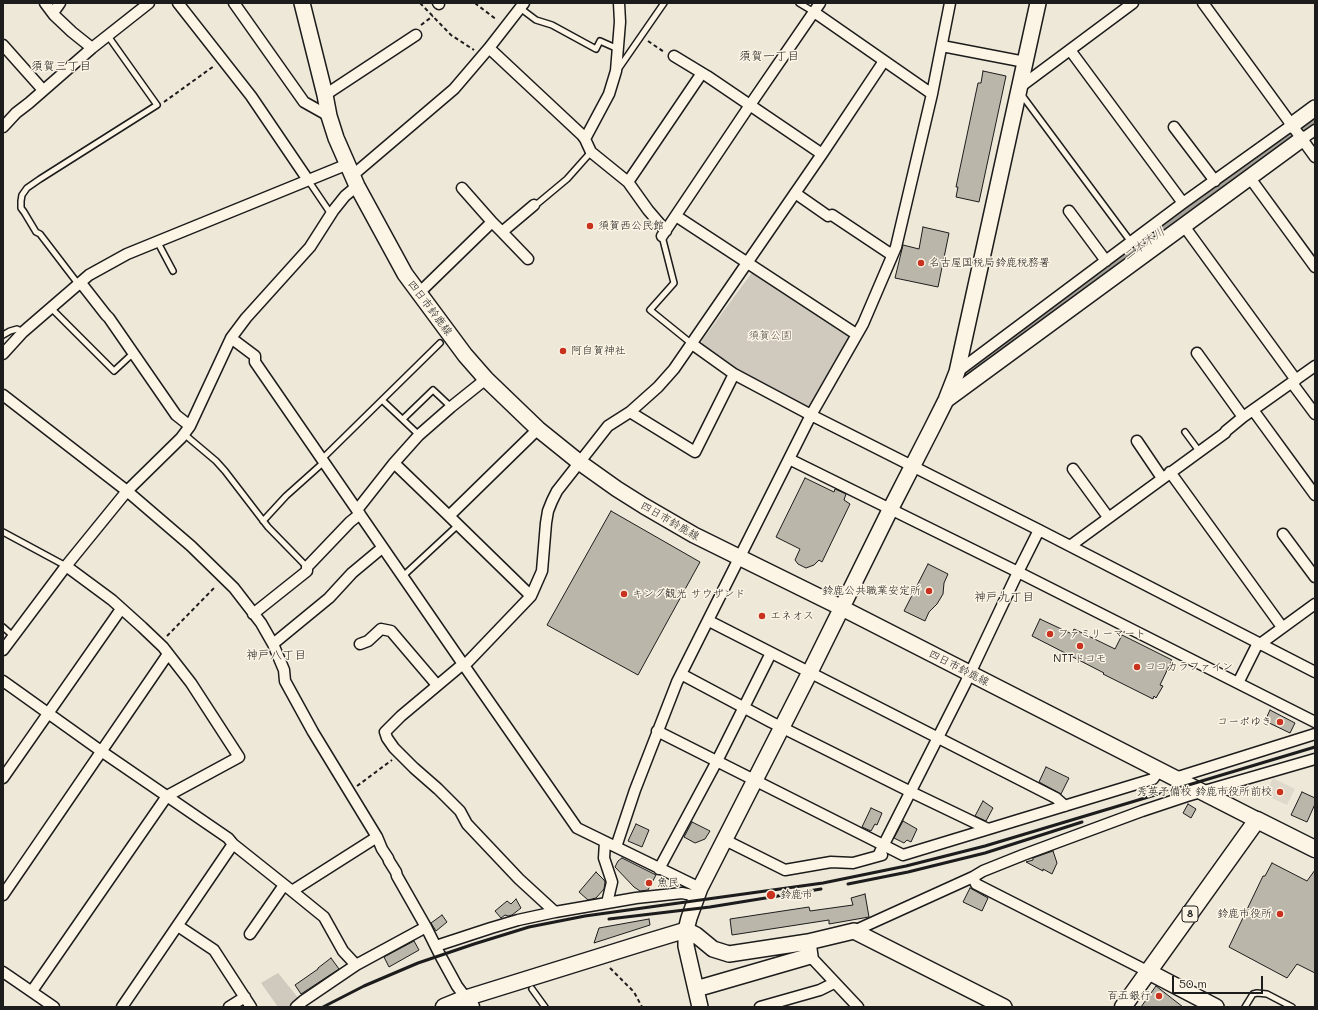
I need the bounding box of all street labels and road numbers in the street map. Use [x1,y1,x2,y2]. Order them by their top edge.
street label: 四日市鈴鹿線 [405,278,455,338]
street label: 四日市鈴鹿線 [638,499,702,543]
street label: 四日市鈴鹿線 [927,647,991,689]
road number: 8 [1182,906,1198,922]

